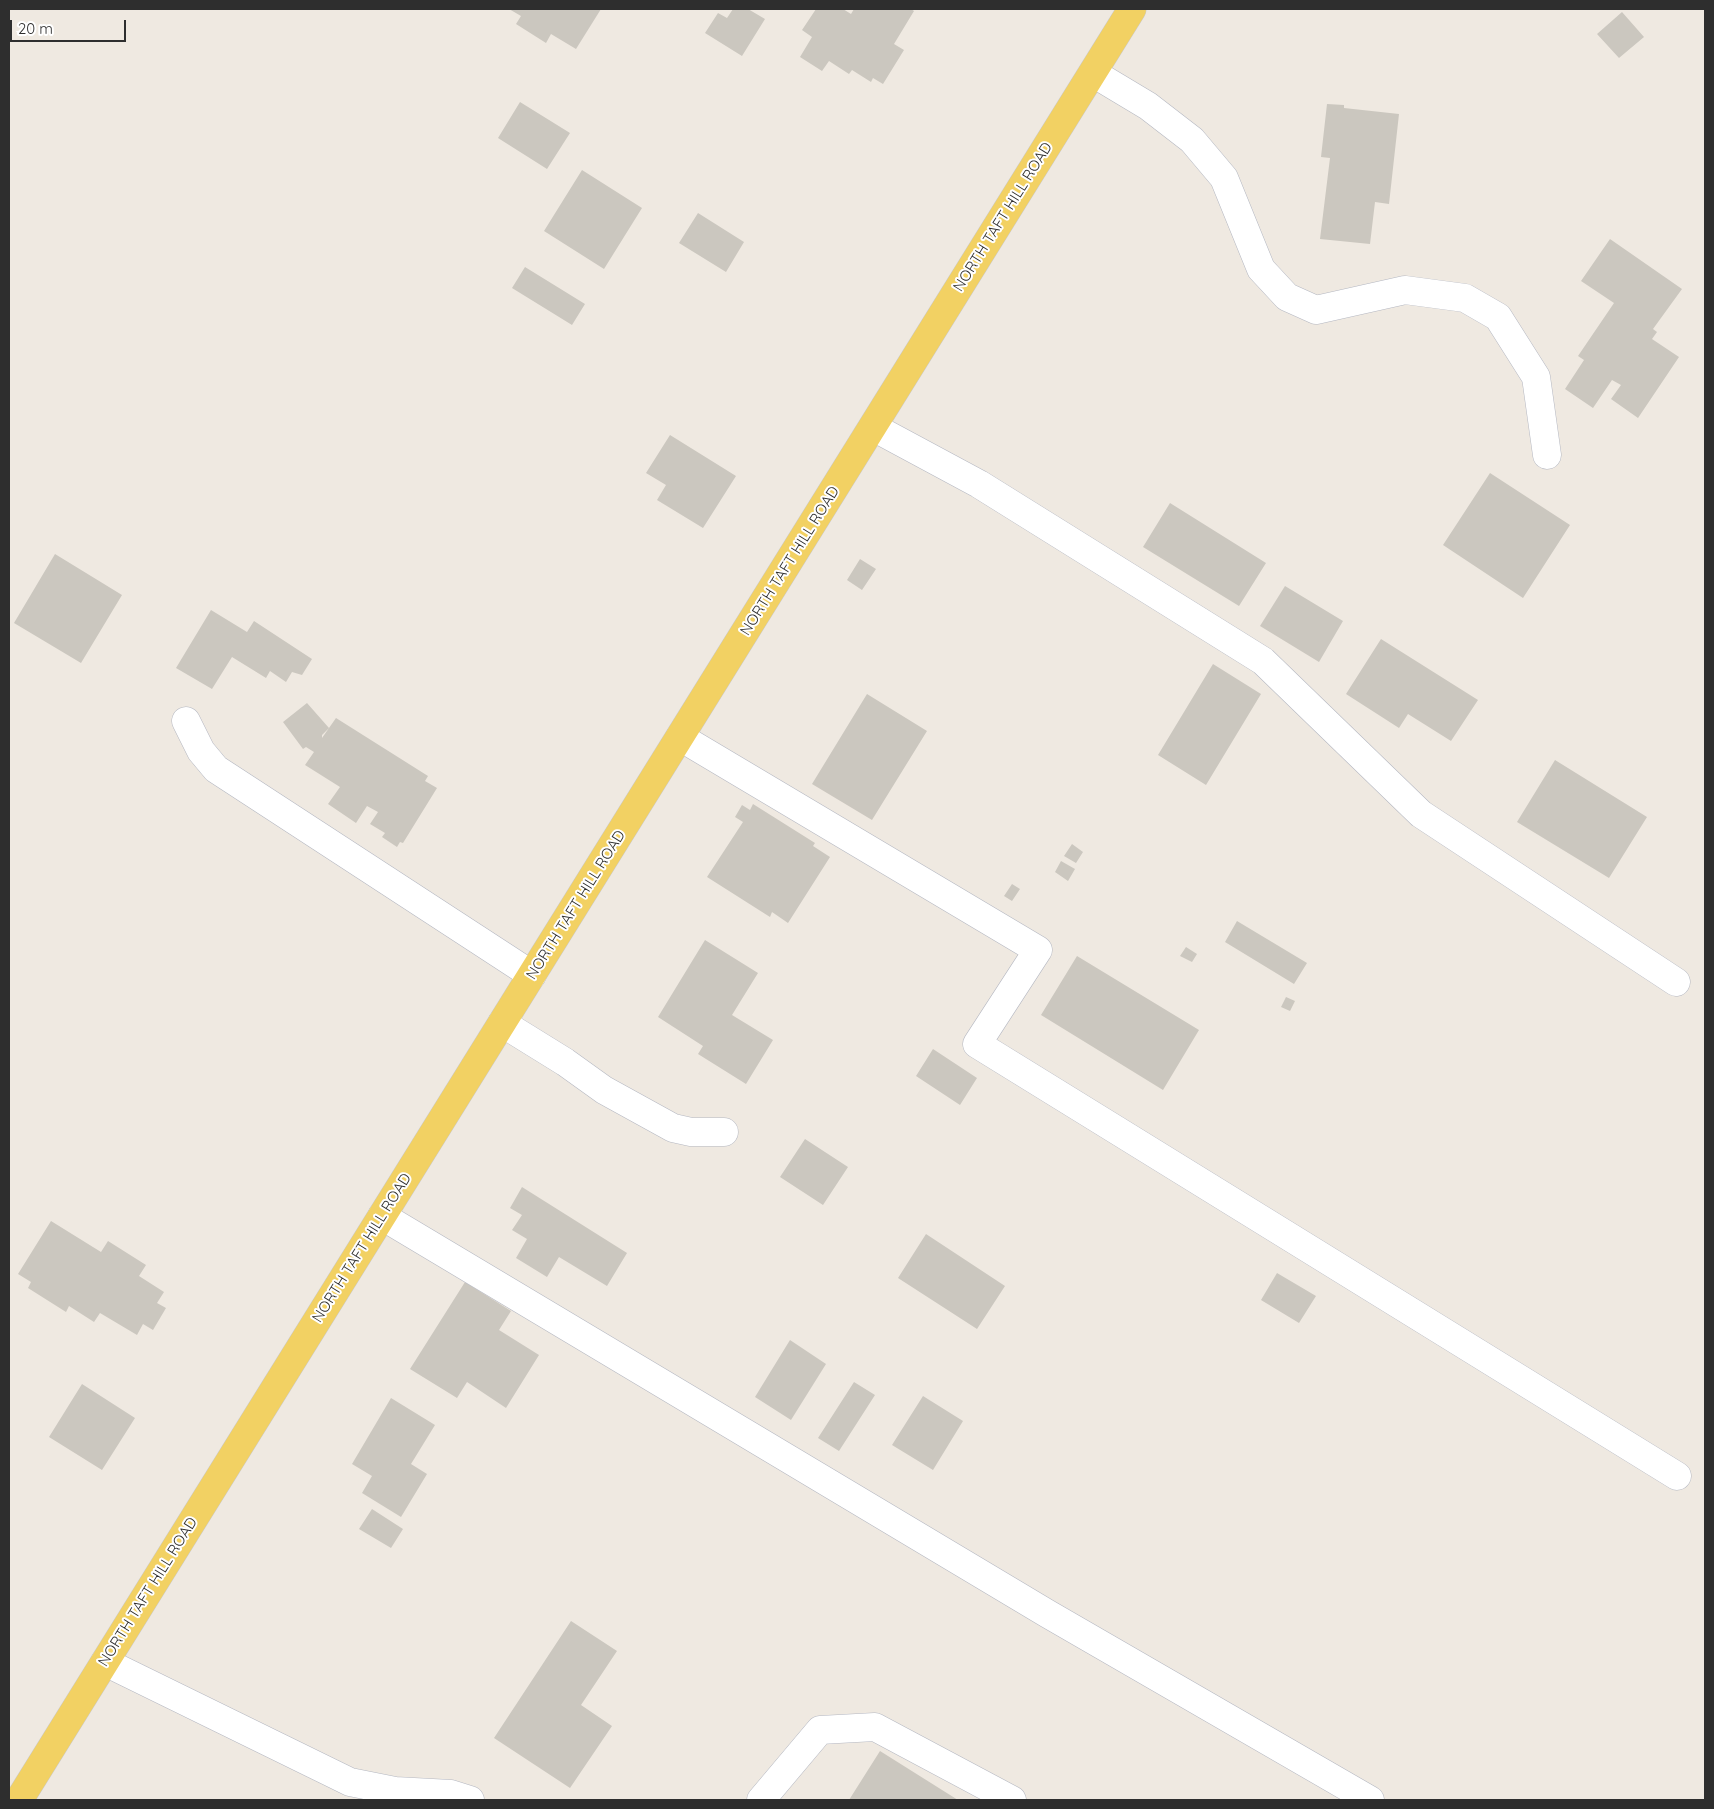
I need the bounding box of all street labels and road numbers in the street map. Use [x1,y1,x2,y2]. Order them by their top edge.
street label: NORTH TAFT HILL ROAD [950,139,1056,295]
street label: NORTH TAFT HILL ROAD [737,483,843,639]
street label: NORTH TAFT HILL ROAD [523,827,629,983]
street label: NORTH TAFT HILL ROAD [309,1170,415,1326]
street label: NORTH TAFT HILL ROAD [95,1514,201,1670]

